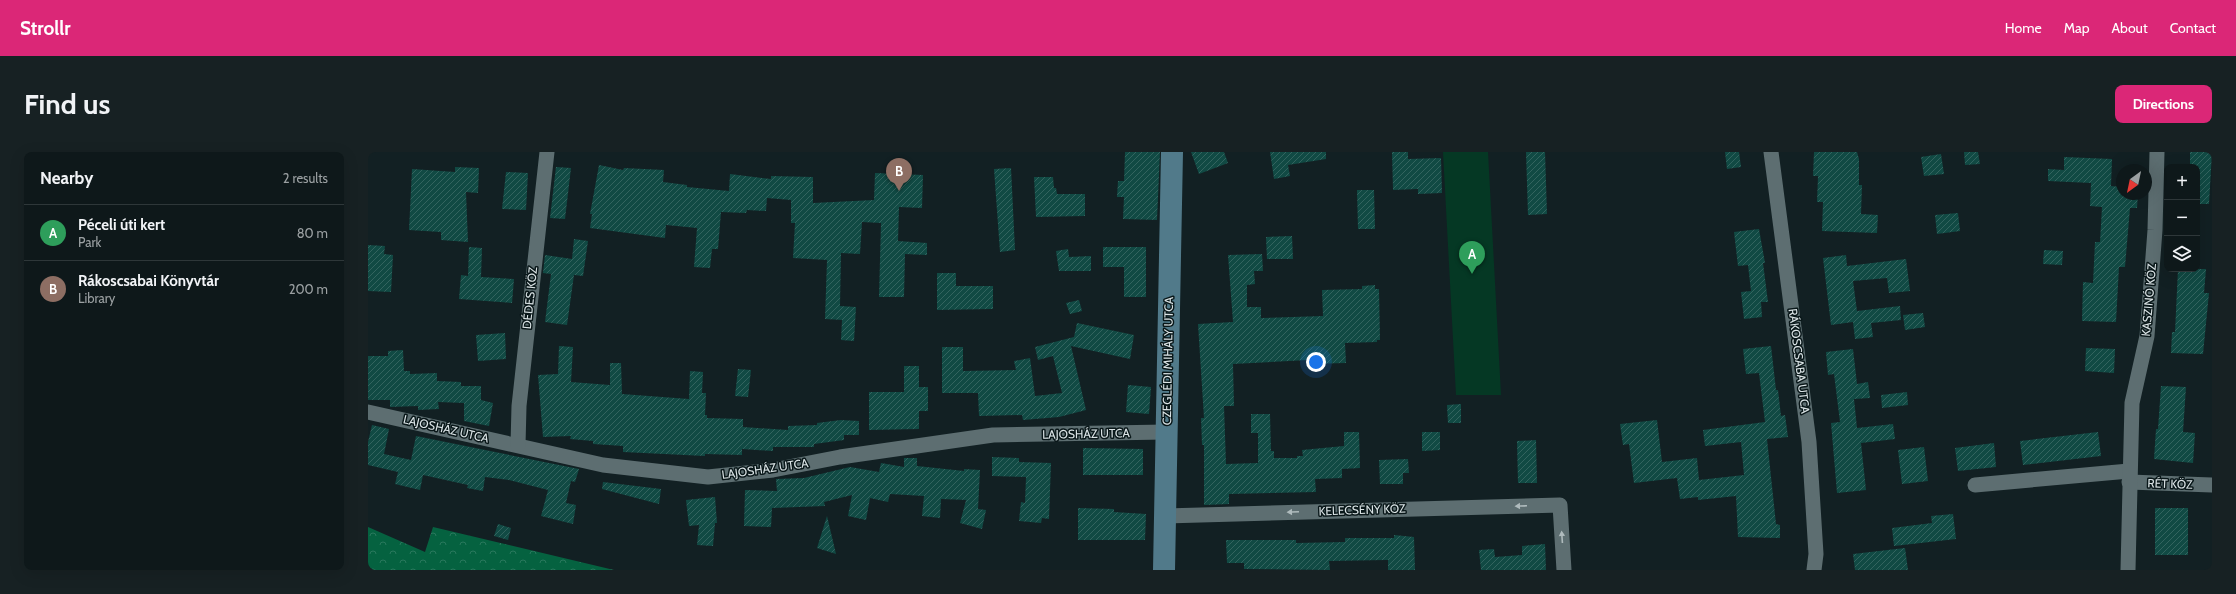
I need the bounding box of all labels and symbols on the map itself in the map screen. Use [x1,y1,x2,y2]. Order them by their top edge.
pin: B [886,158,912,191]
north arrow [2116,164,2152,200]
pin: A [1459,241,1485,274]
street label: KASZINÓ KÖZ [2138,262,2159,337]
street label: DÉDES KÖZ [519,266,540,330]
street label: CZEGLÉDI MIHÁLY UTCA [1159,296,1176,425]
street label: RÁKOSCSABA UTCA [1786,307,1813,415]
your location [1306,352,1326,372]
street label: LAJOSHÁZ UTCA [402,411,491,446]
street label: LAJOSHÁZ UTCA [1042,425,1130,442]
street label: LAJOSHÁZ UTCA [721,455,810,482]
street label: RÉT KÖZ [2147,475,2193,492]
street label: KELECSÉNY KÖZ [1318,500,1406,519]
one-way arrow [1514,503,1527,509]
one-way arrow [1286,509,1299,515]
one-way arrow [1558,531,1565,543]

